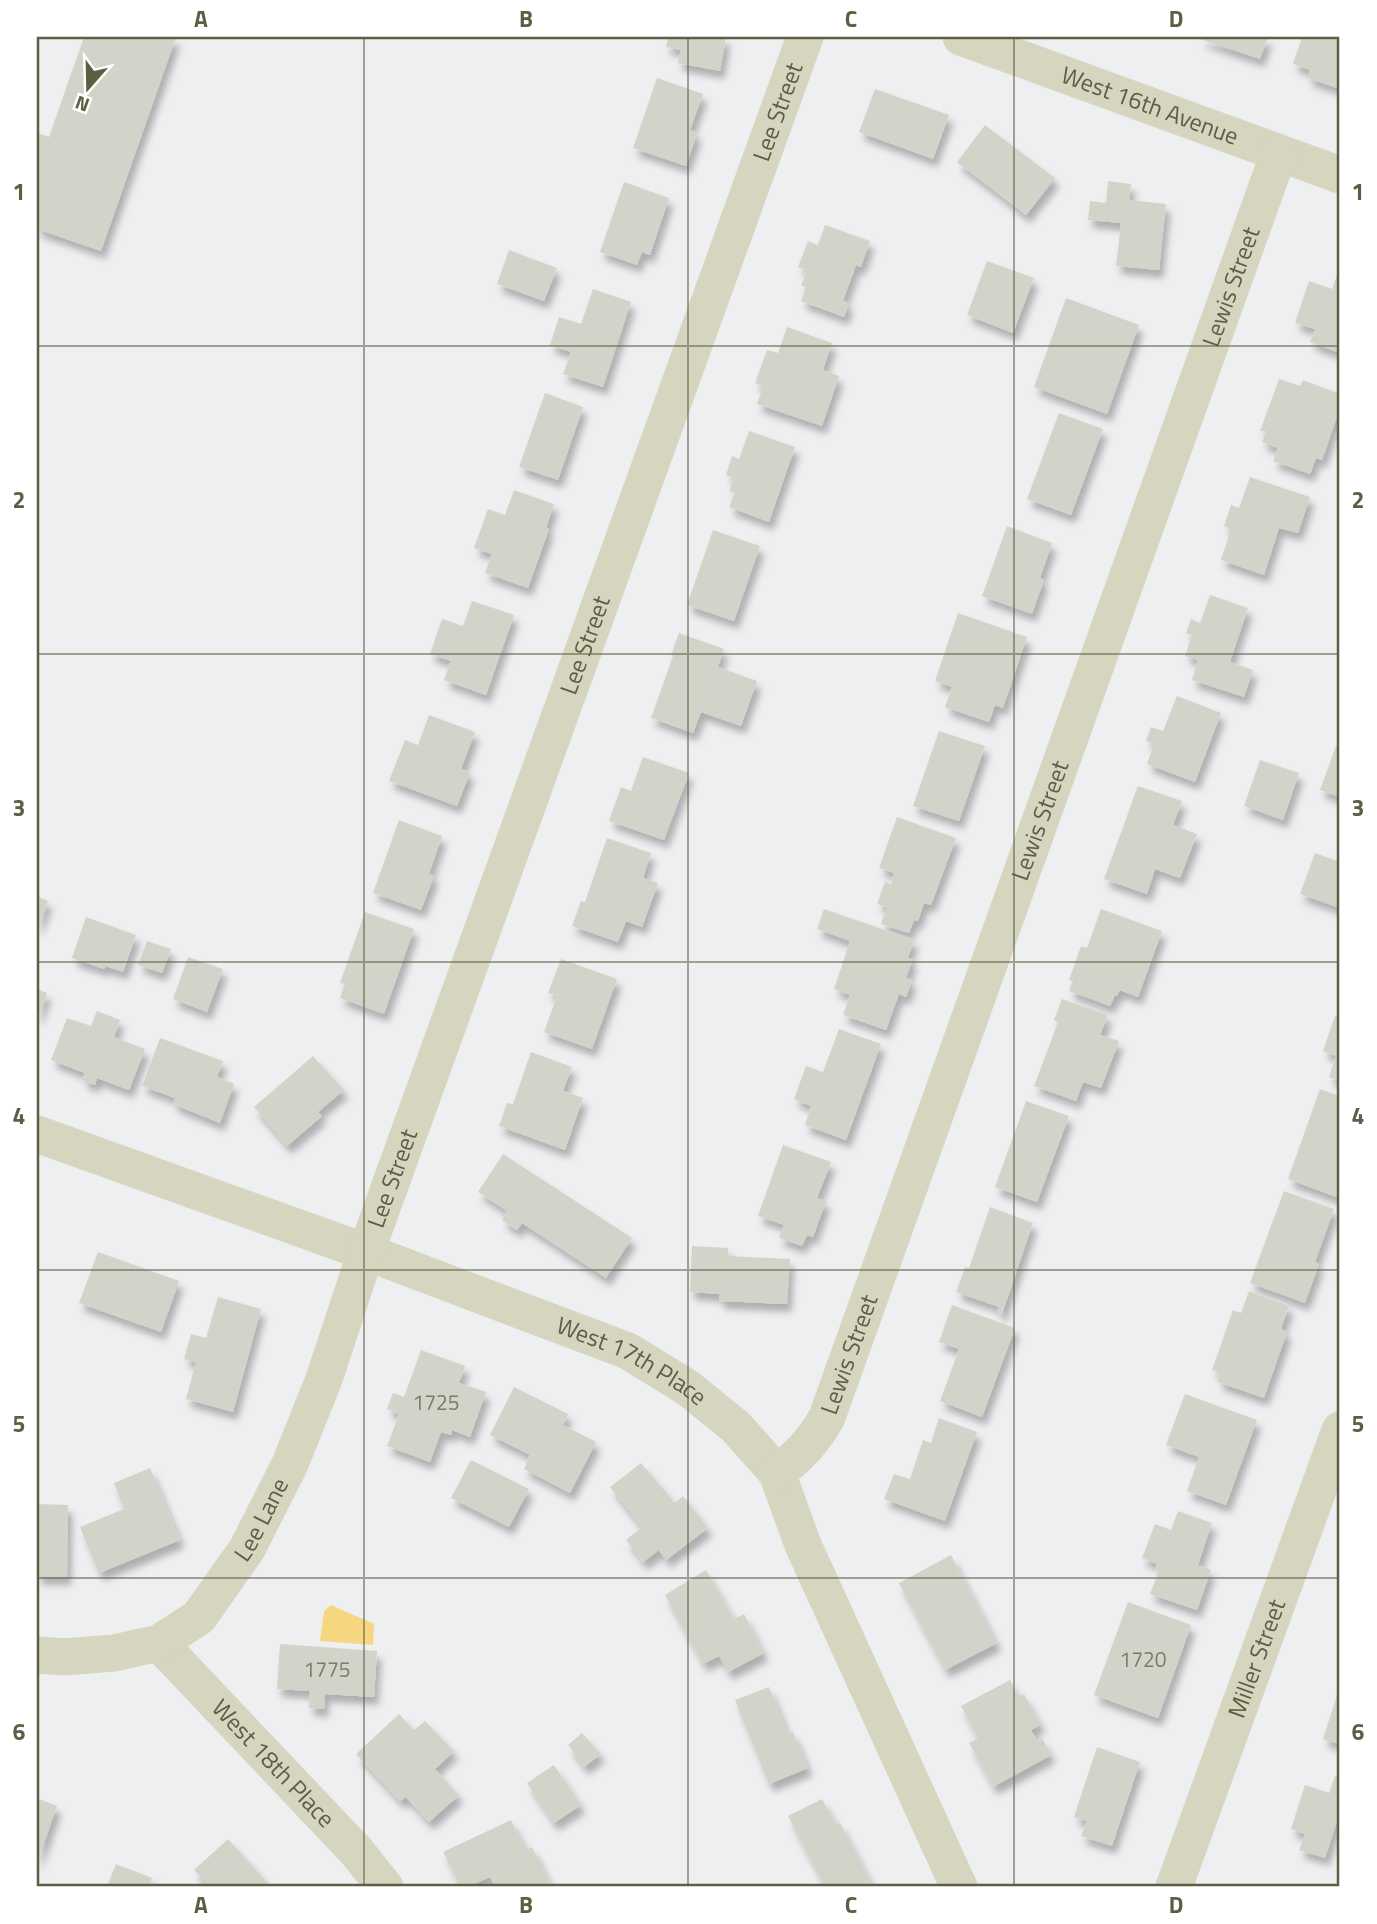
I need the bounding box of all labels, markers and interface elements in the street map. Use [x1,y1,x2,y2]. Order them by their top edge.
text: A [194,1,208,36]
text: B [519,1,533,36]
text: C [845,1,857,36]
text: D [1169,1,1183,36]
north arrow [52,52,122,122]
street label: West 16th Avenue [1056,56,1244,154]
street label: Lee Street [743,57,812,166]
text: N [71,89,93,120]
text: 1 [13,174,25,209]
text: 1 [1352,174,1364,209]
street label: Lewis Street [1192,221,1268,351]
text: 2 [13,482,25,517]
text: 2 [1352,482,1364,517]
street label: Lee Street [550,590,619,699]
street label: Lewis Street [1001,755,1078,885]
text: 3 [13,790,25,825]
text: 3 [1352,790,1364,825]
text: 4 [13,1098,25,1133]
text: 4 [1352,1098,1364,1133]
street label: Lee Street [357,1123,426,1233]
street label: Lewis Street [810,1289,887,1419]
street label: West 17th Place [551,1307,715,1414]
house number: 1725 [412,1386,460,1418]
text: 5 [13,1406,25,1441]
text: 5 [1352,1406,1364,1441]
street label: Lee Lane [225,1471,297,1569]
street label: Miller Street [1218,1593,1294,1723]
house number: 1720 [1119,1643,1167,1675]
house number: 1775 [303,1653,351,1685]
street label: West 18th Place [204,1690,344,1835]
text: 6 [13,1714,26,1749]
text: 6 [1352,1714,1365,1749]
text: A [194,1887,208,1922]
text: B [519,1887,533,1922]
text: C [845,1887,857,1922]
text: D [1169,1887,1183,1922]

